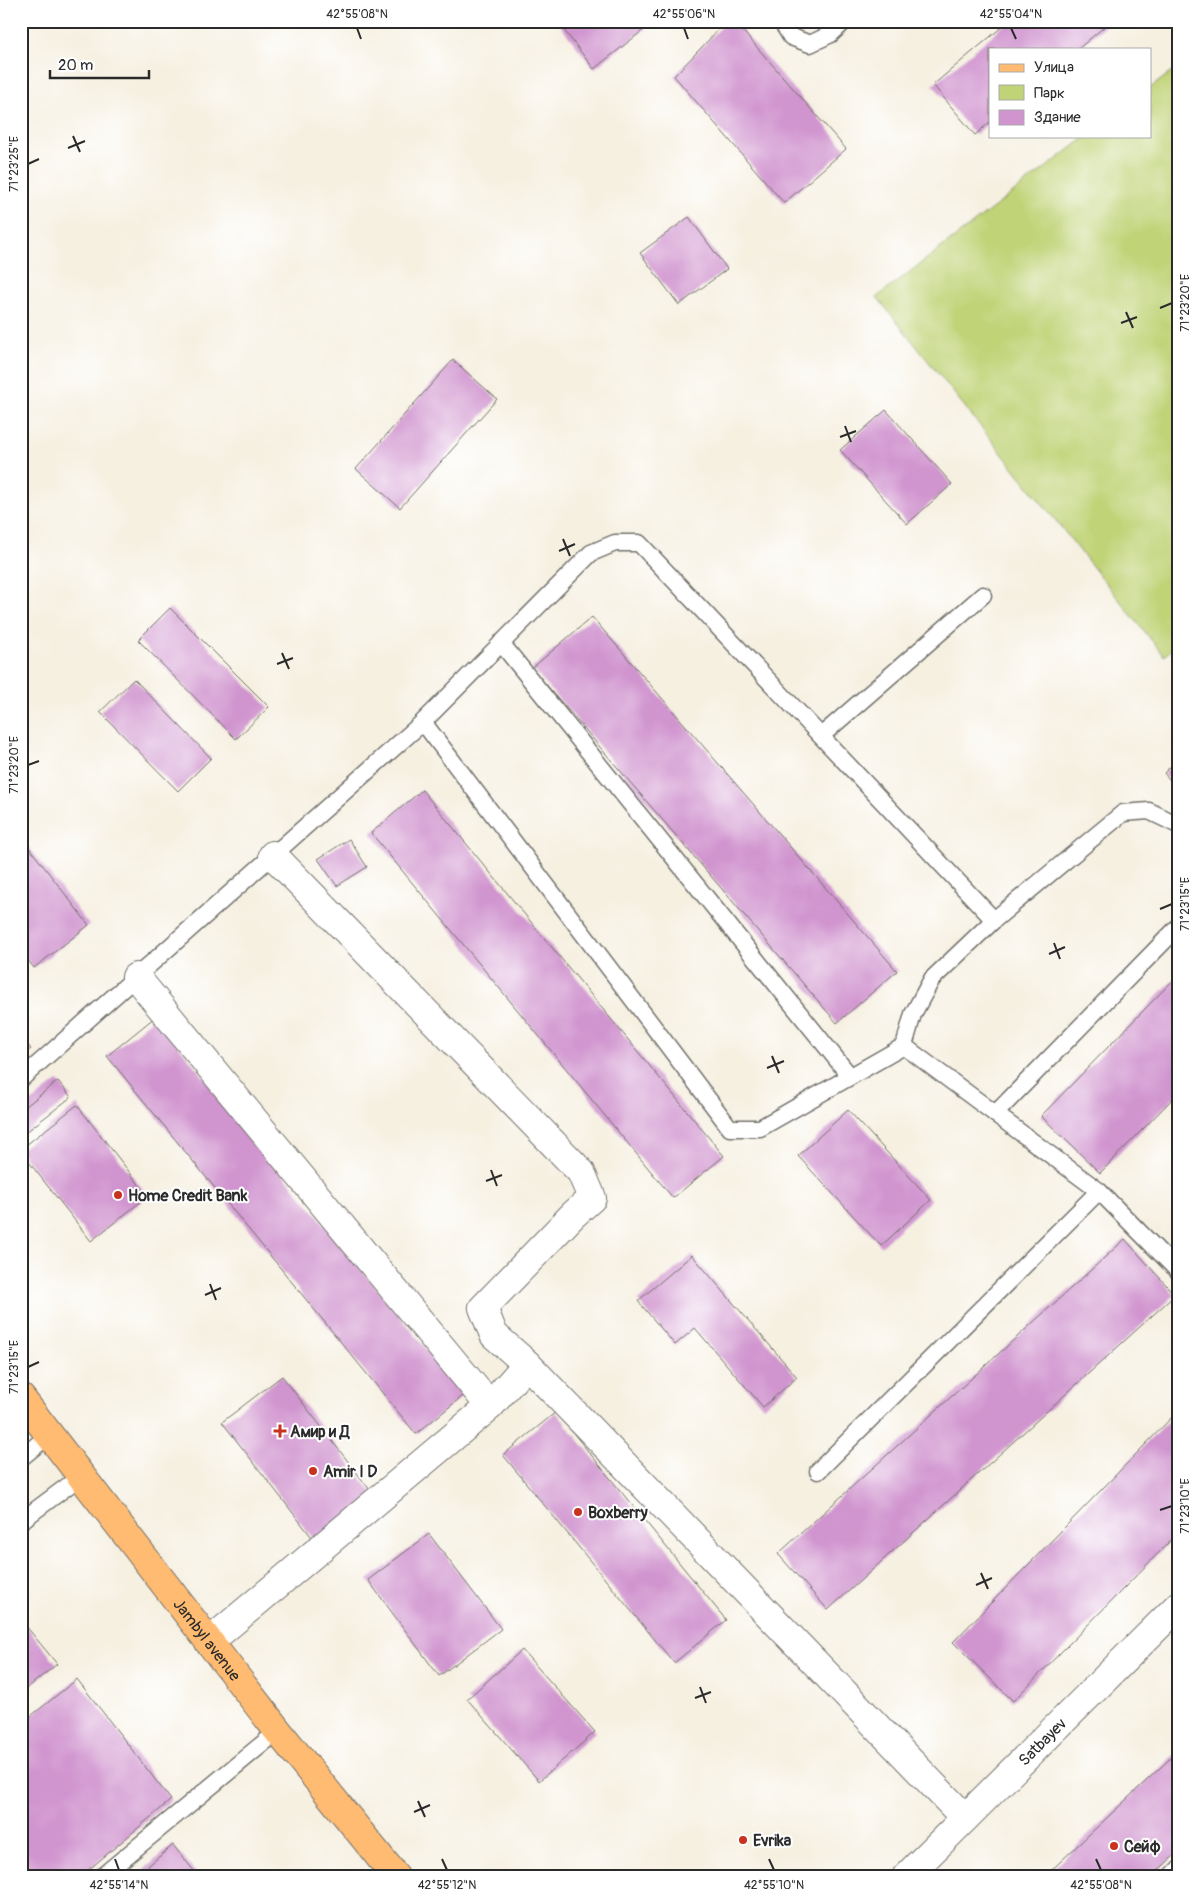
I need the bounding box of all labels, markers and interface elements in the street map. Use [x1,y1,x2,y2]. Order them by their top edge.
text: 42°55'08"N [326,7,388,22]
text: 42°55'06"N [653,7,715,22]
text: 42°55'04"N [980,7,1042,22]
scale bar [50,48,149,80]
legend [989,48,1152,138]
text: 20 m [58,56,93,75]
text: Улица [1034,58,1074,77]
text: Парк [1034,84,1065,103]
text: Здание [1034,108,1081,127]
text: 71°23'25"E [7,136,22,192]
text: 71°23'20"E [1178,274,1193,332]
text: 71°23'20"E [7,736,22,794]
text: 71°23'15"E [1178,877,1193,931]
place label: Home Credit Bank [128,1186,248,1206]
marker: Home Credit Bank [112,1189,124,1201]
text: 71°23'15"E [7,1340,22,1394]
place label: Амир и Д [290,1422,351,1442]
marker: Амир и Д [274,1425,286,1437]
place label: Amir I D [323,1462,377,1482]
marker: Amir I D [307,1465,319,1477]
text: 71°23'10"E [1178,1478,1193,1534]
place label: Boxberry [588,1503,648,1523]
marker: Boxberry [572,1506,584,1518]
street label: Jambyl avenue [169,1595,245,1685]
street label: Satbayev [1014,1714,1071,1770]
place label: Evrika [753,1831,792,1851]
marker: Evrika [737,1834,749,1846]
place label: Сейф [1124,1837,1161,1857]
marker: Сейф [1108,1840,1120,1852]
text: 42°55'14"N [90,1878,148,1893]
text: 42°55'12"N [418,1878,476,1893]
text: 42°55'10"N [744,1878,804,1893]
text: 42°55'08"N [1070,1878,1132,1893]

